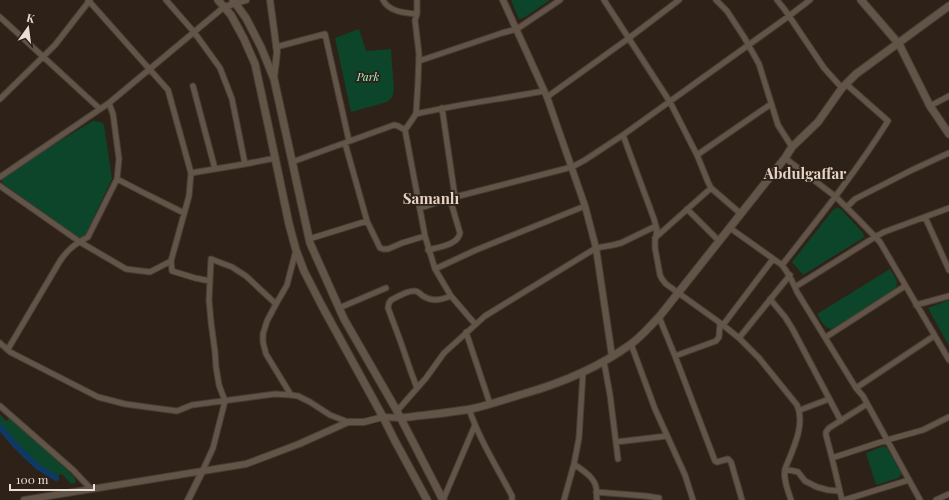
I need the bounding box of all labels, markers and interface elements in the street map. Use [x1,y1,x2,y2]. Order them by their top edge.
north arrow [8,8,48,48]
text: K [25,10,36,26]
park label: Park [356,69,380,84]
district label: Abdulgaffar [763,163,846,183]
district label: Samanlı [403,188,460,208]
scale bar [10,466,94,492]
text: 100 m [16,471,49,487]

